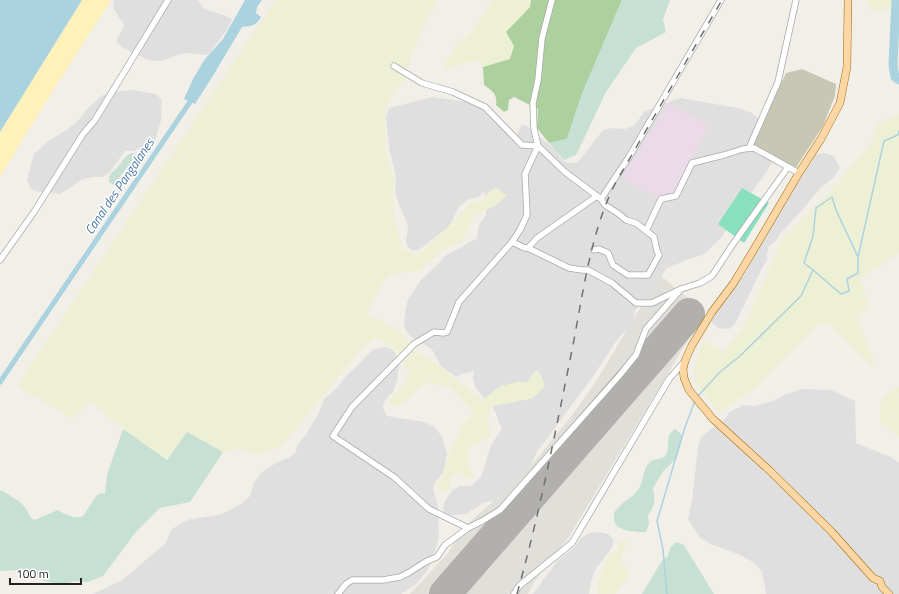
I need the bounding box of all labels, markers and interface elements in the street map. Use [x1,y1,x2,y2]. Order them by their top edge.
water label: Canal des Pangalanes [79,133,160,238]
scale bar [10,560,81,586]
text: 100 m [16,564,49,583]

